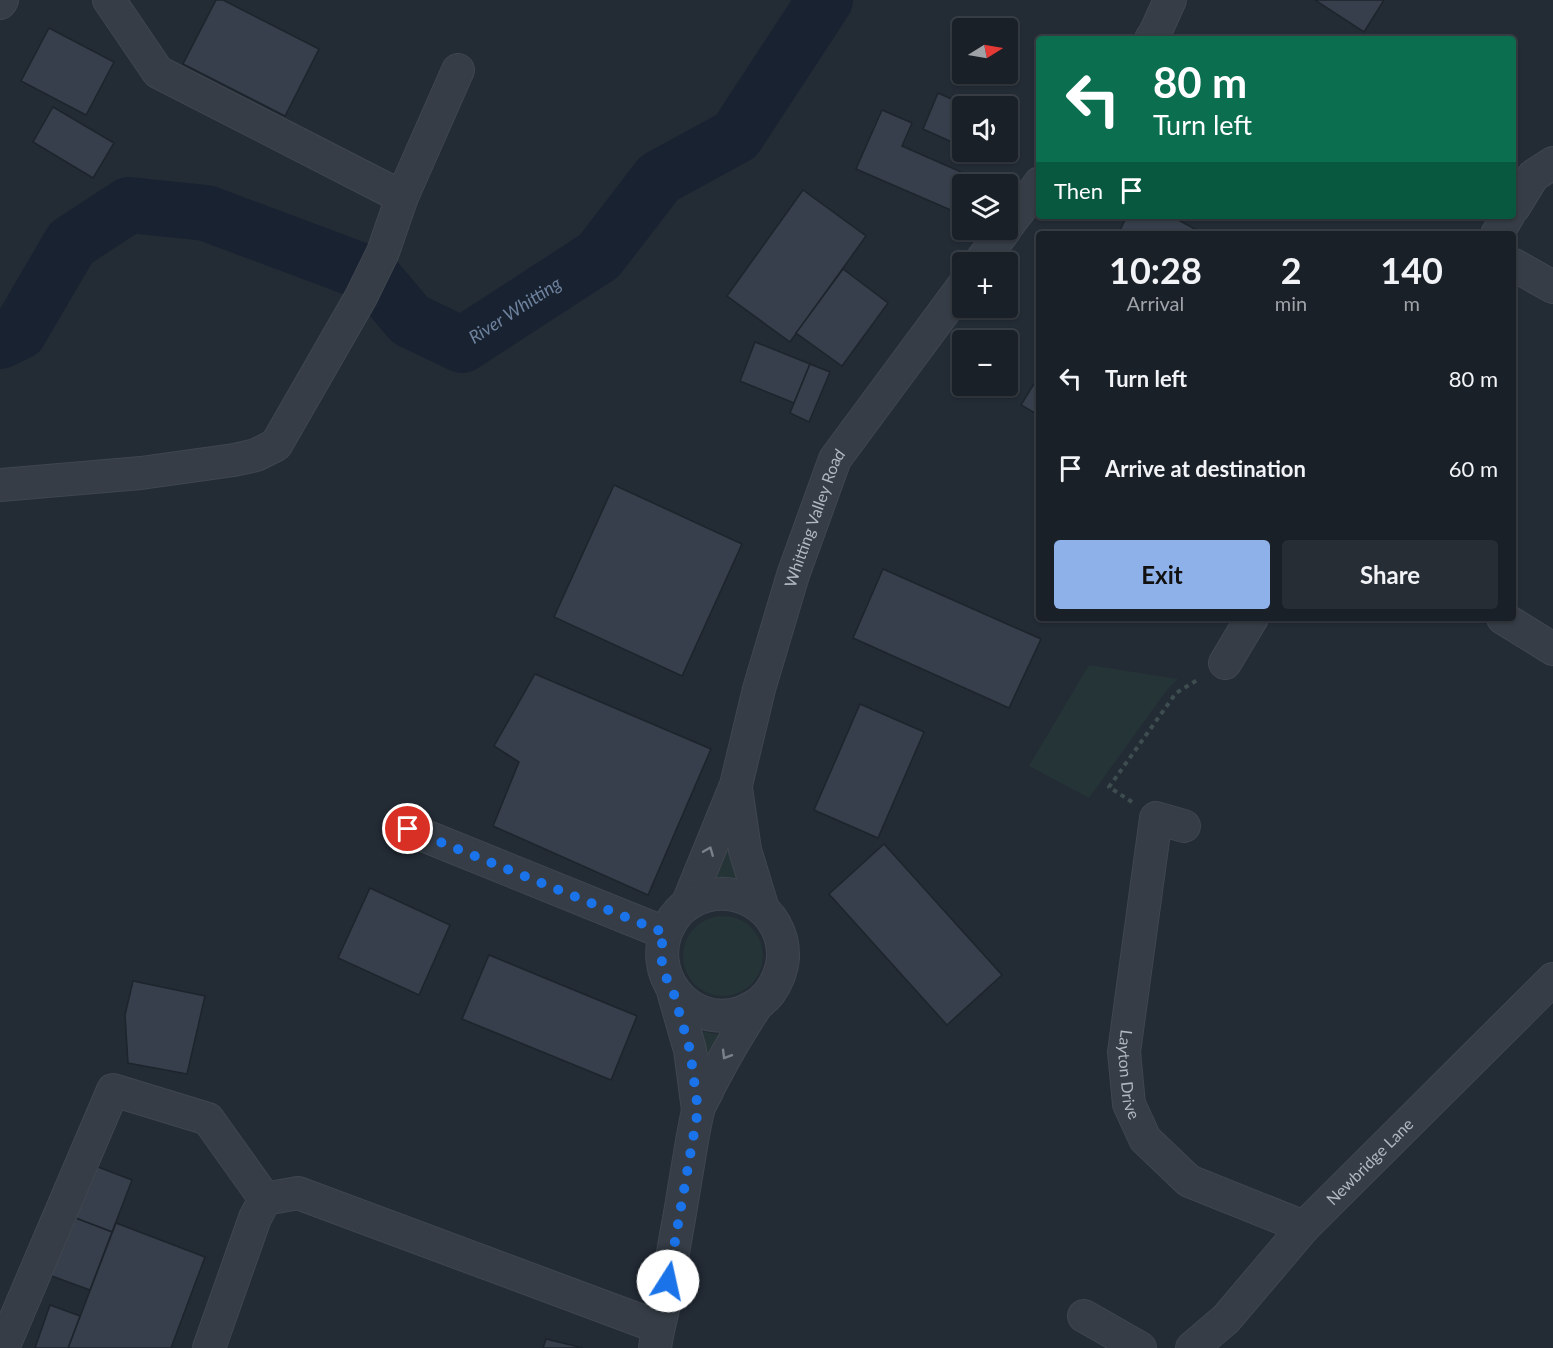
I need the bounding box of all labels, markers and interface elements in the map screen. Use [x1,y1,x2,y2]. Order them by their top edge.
north arrow [952,18,1018,84]
map controls [952,18,1018,396]
text: 80 m [1153,57,1247,107]
icon: left [1054,60,1132,138]
button: sound [952,96,1018,162]
text: Turn left [1153,108,1252,141]
button: layers [952,174,1018,240]
icon: arrive [1115,174,1148,207]
text: Then [1054,177,1103,204]
text: 10:28 [1109,248,1202,292]
text: 2 [1281,248,1302,292]
text: 140 [1380,248,1443,292]
button: + [952,252,1018,318]
water label: River Whitting [464,271,565,348]
text: Arrival [1127,291,1184,315]
text: min [1275,291,1307,315]
text: m [1403,291,1420,315]
button: − [952,330,1018,396]
icon: left [1054,362,1087,395]
text: Turn left [1105,365,1187,392]
text: 80 m [1449,365,1498,392]
street label: Whitting Valley Road [780,445,848,589]
icon: arrive [1054,452,1087,485]
text: Arrive at destination [1105,455,1306,482]
text: 60 m [1449,455,1498,482]
button: Exit [1054,540,1270,609]
button: Share [1282,540,1498,609]
pin [382,803,433,854]
icon: arrive [391,812,424,845]
one-way arrow [702,846,714,857]
street label: Layton Drive [1115,1029,1145,1122]
one-way arrow [722,1049,734,1059]
street label: Newbridge Lane [1322,1114,1417,1208]
position arrow [636,1249,700,1313]

